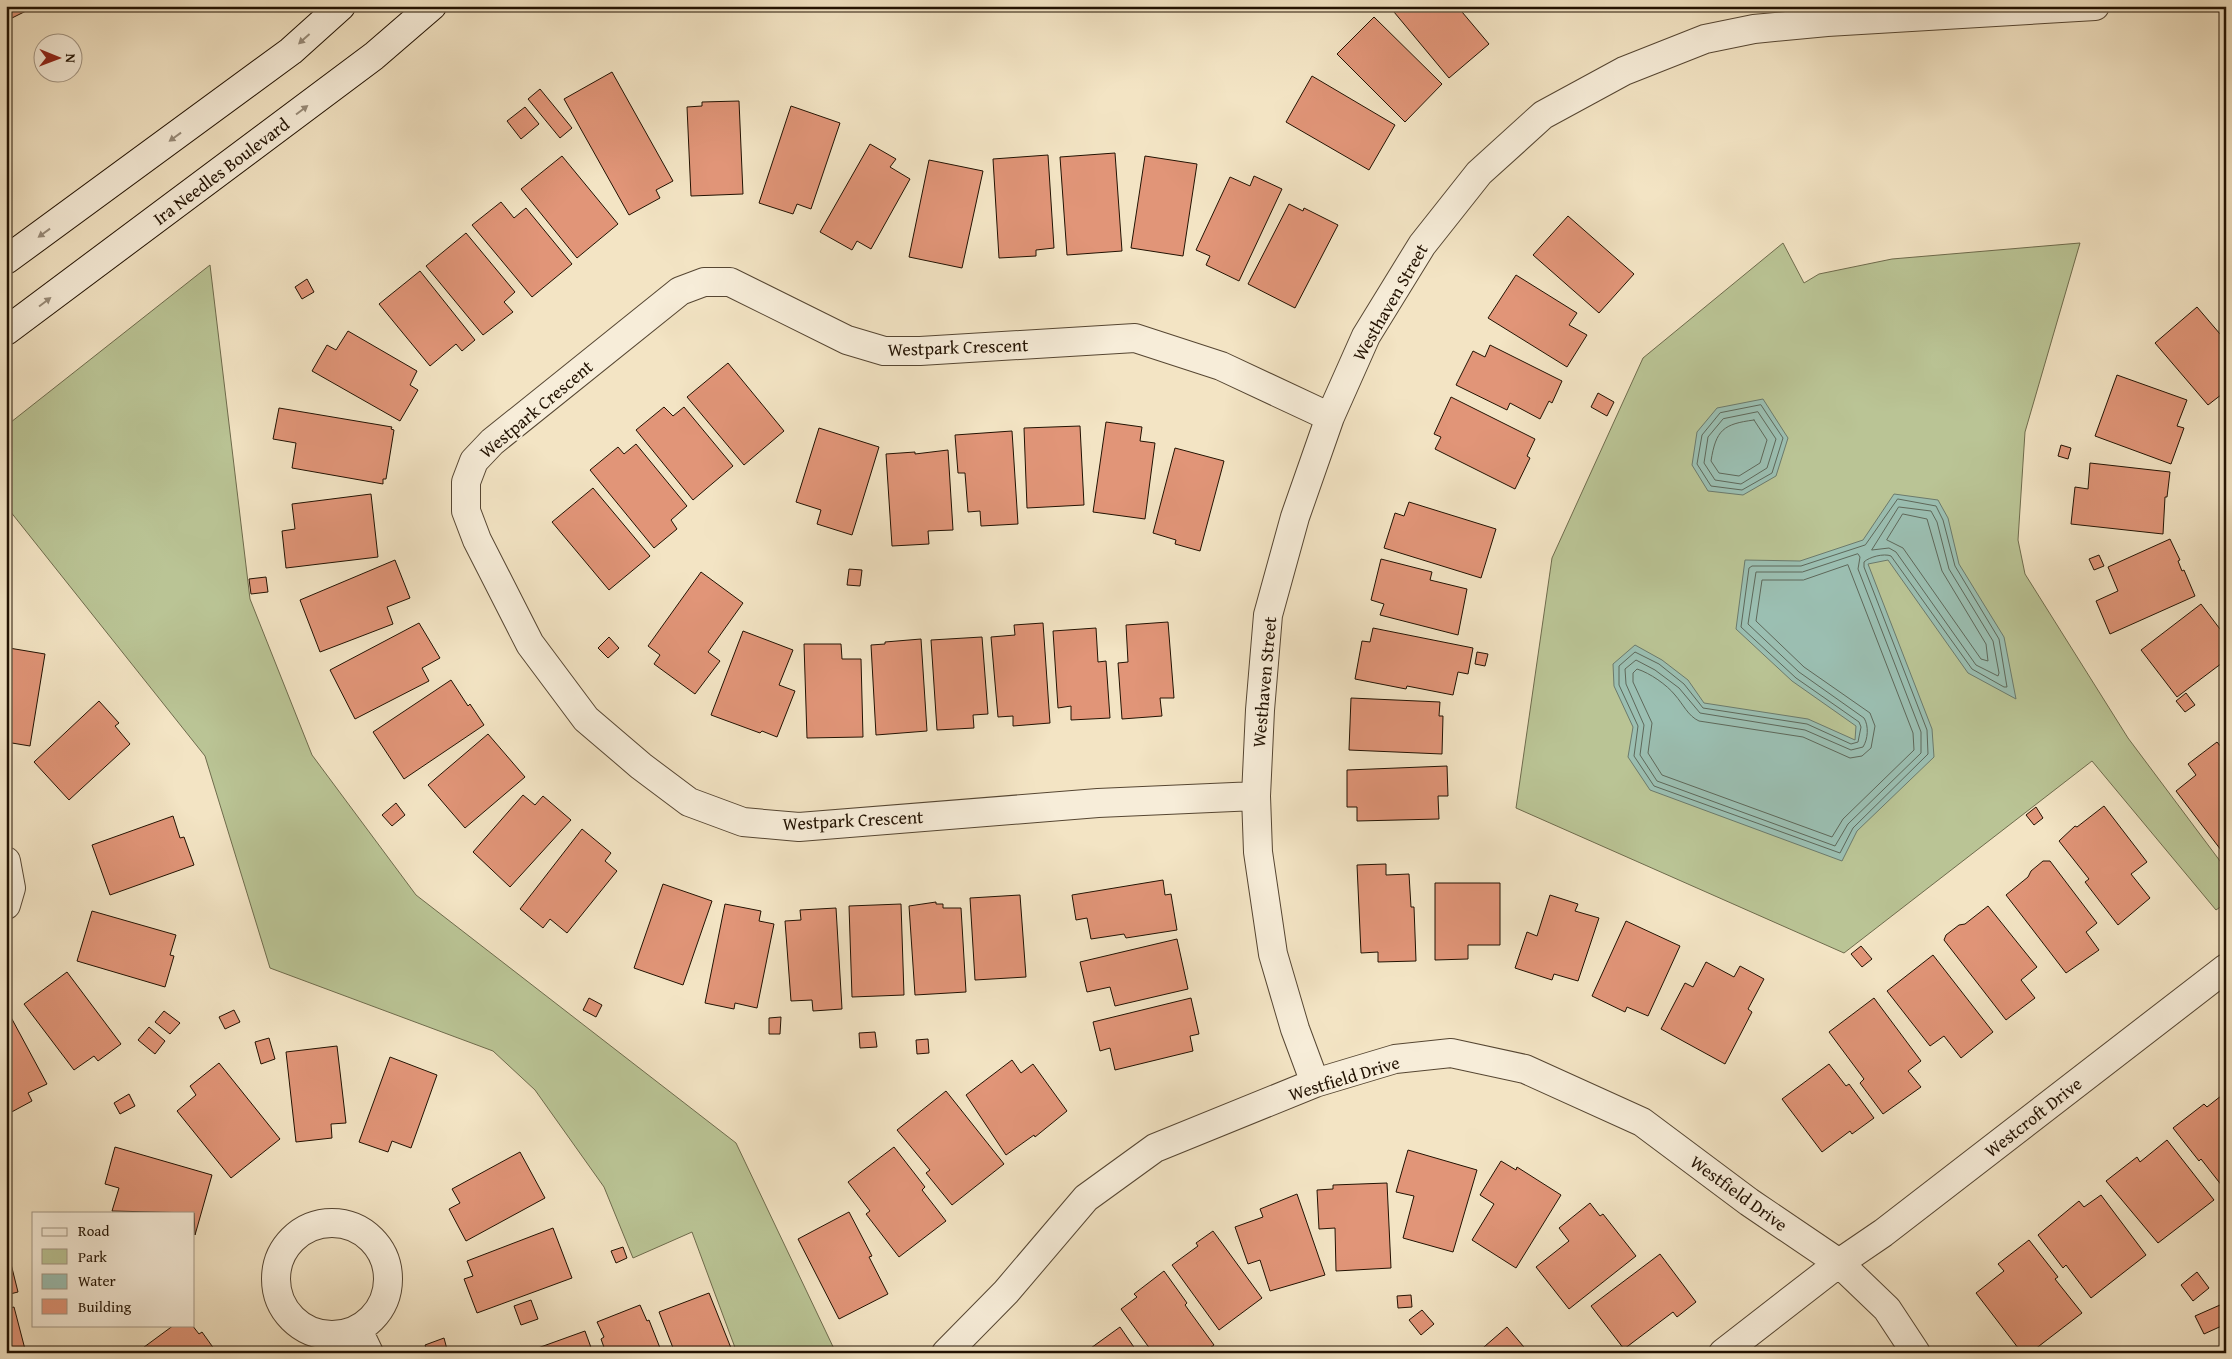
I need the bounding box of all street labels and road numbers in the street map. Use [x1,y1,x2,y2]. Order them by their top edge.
street label: Ira Needles Boulevard [147,110,295,231]
street label: Westhaven Street [1345,238,1435,366]
street label: Westpark Crescent [887,331,1029,363]
street label: Westpark Crescent [473,353,599,465]
street label: Westhaven Street [1245,615,1283,749]
street label: Westpark Crescent [782,803,925,837]
street label: Westfield Drive [1285,1048,1403,1108]
street label: Westcroft Drive [1978,1070,2088,1164]
street label: Westfield Drive [1685,1148,1793,1238]

